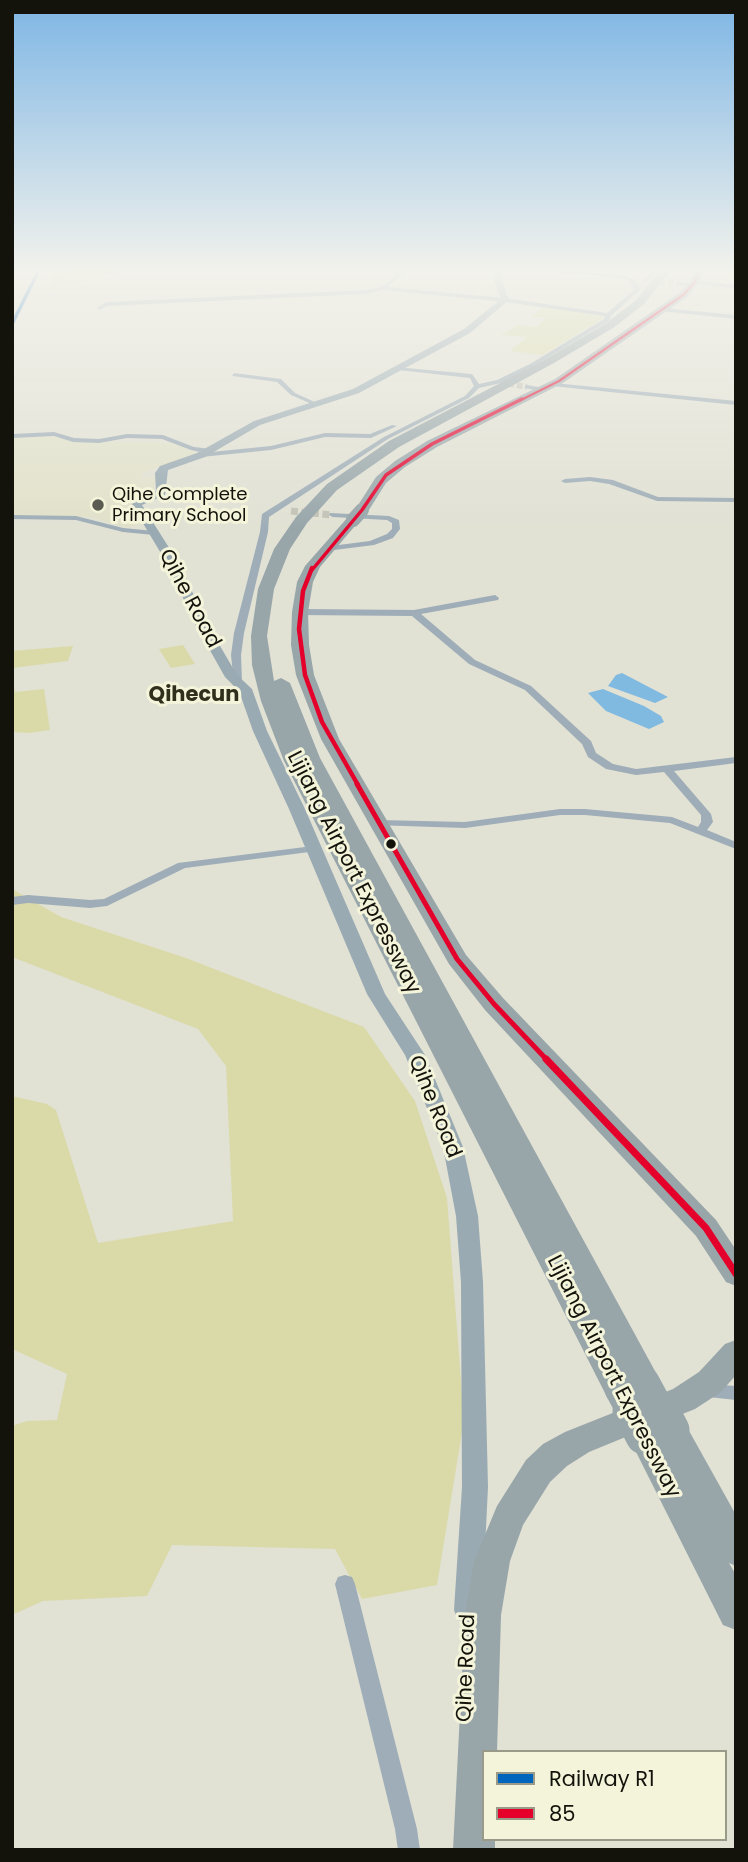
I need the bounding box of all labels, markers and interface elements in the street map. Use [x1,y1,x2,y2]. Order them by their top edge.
place label: Qihe Complete Primary School [112,484,248,526]
marker: Qihe Complete Primary School [90,497,106,513]
street label: Qihe Road [152,545,226,653]
district label: Qihecun [149,683,239,709]
street label: Lijiang Airport Expressway [281,747,425,999]
unlabelled marker [384,837,398,851]
street label: Qihe Road [402,1052,466,1162]
street label: Lijiang Airport Expressway [541,1251,685,1503]
street label: Qihe Road [453,1613,481,1723]
legend [482,1750,727,1841]
text: Railway R1 [549,1764,655,1793]
text: 85 [549,1799,575,1828]

